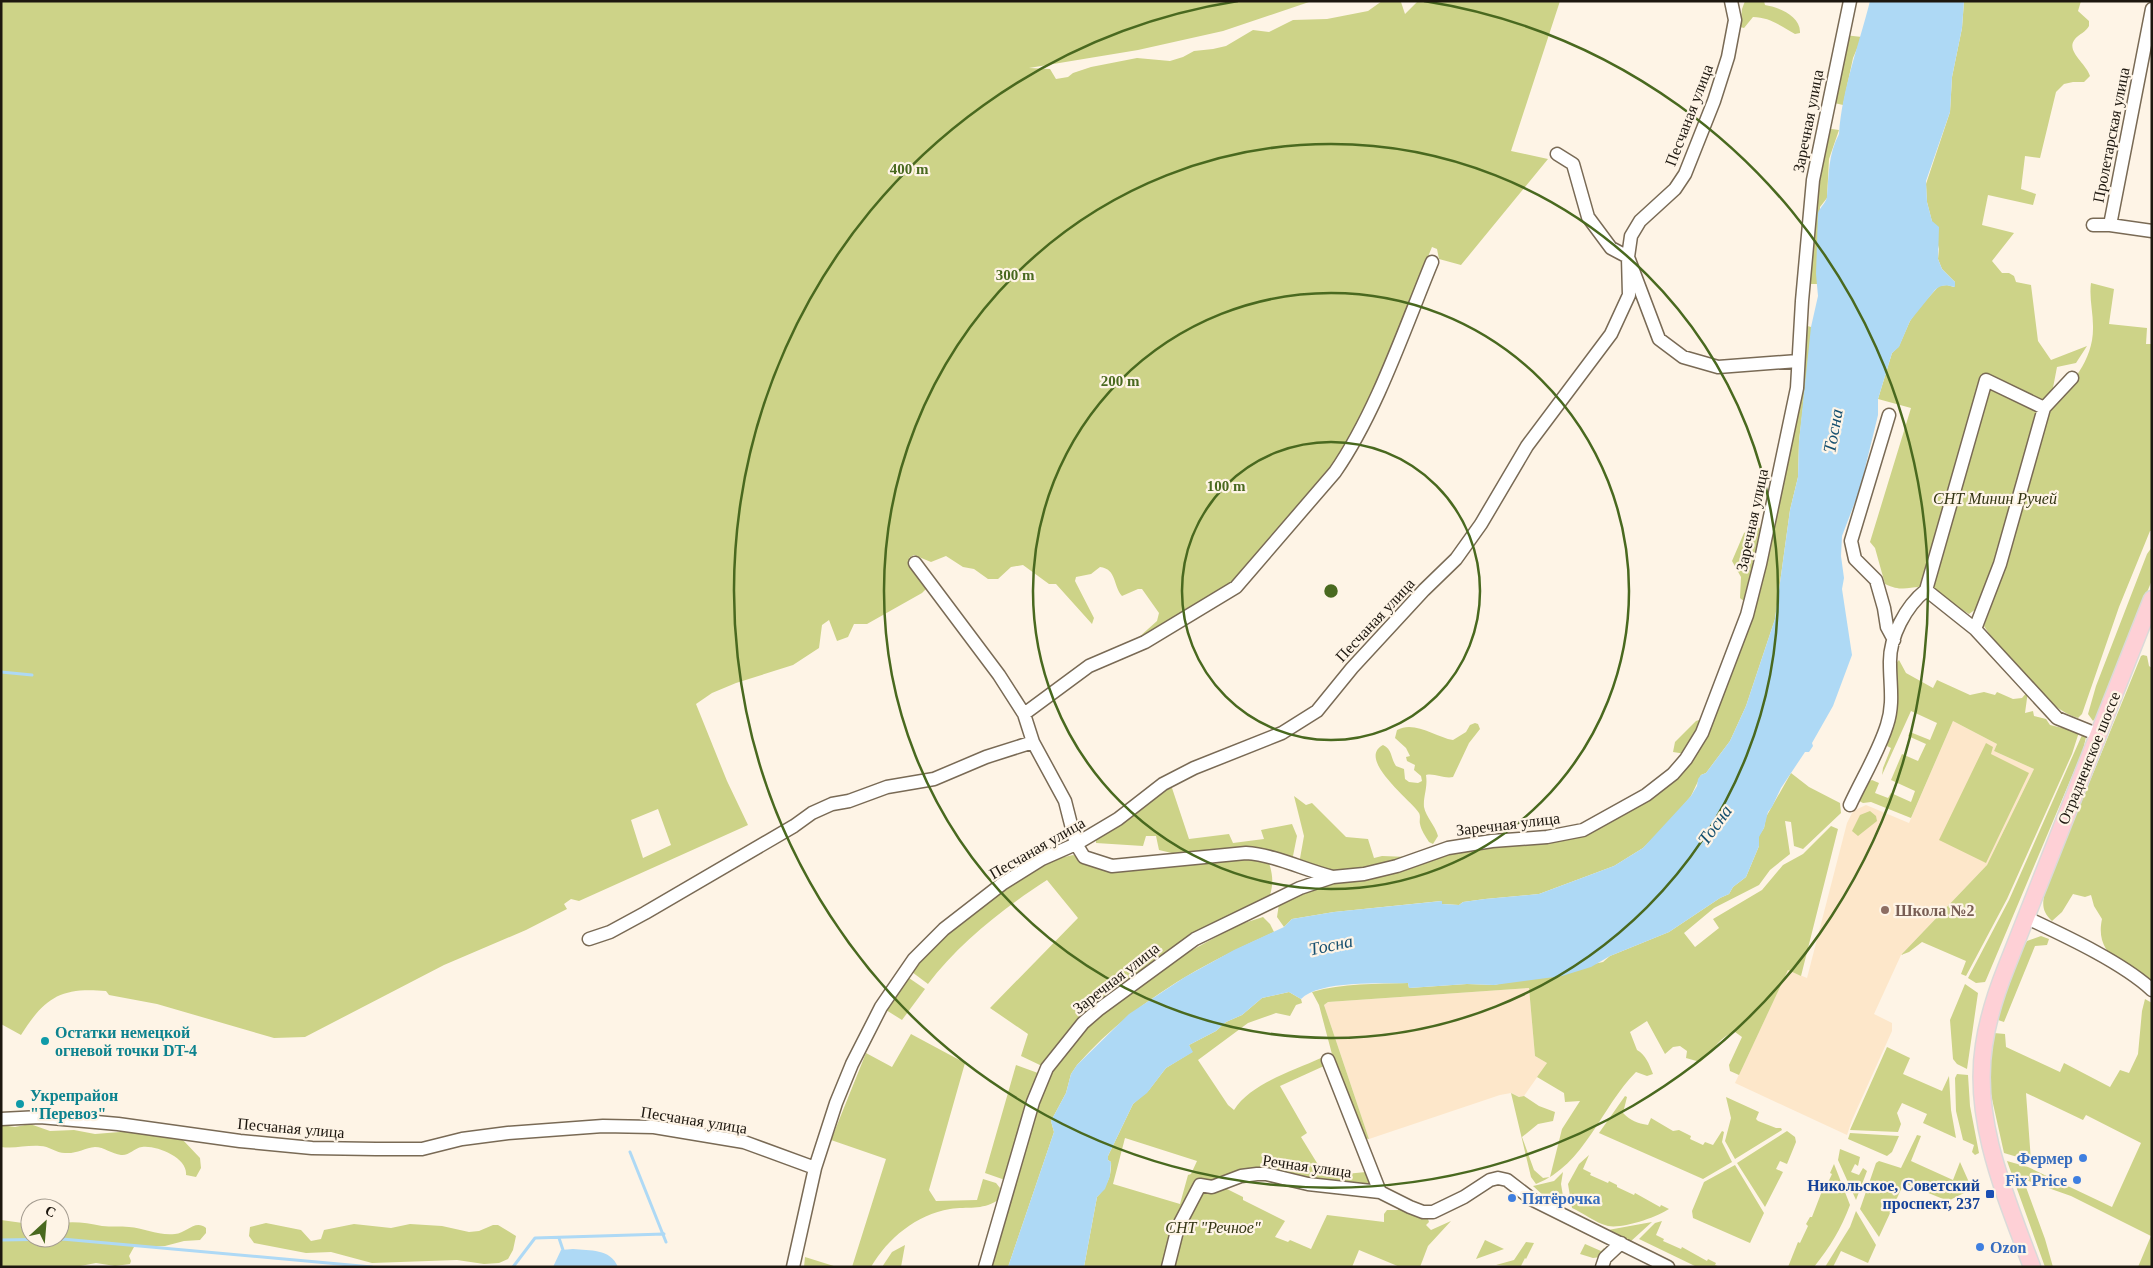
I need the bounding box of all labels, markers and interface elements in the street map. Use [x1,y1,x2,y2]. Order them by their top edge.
street label: Песчаная улица [1662,62,1717,169]
street label: Пролетарская улица [2090,66,2133,204]
street label: Заречная улица [1790,68,1827,174]
text: 400 m [890,161,929,177]
text: 300 m [996,267,1035,283]
text: 200 m [1101,373,1140,389]
water label: Тосна [1819,407,1847,455]
street label: Заречная улица [1733,467,1772,573]
text: 100 m [1207,478,1246,494]
park label: СНТ Минин Ручей [1933,490,2057,508]
street label: Песчаная улица [1332,575,1419,666]
centre of rings [1322,582,1340,600]
street label: Отрадненское шоссе [2055,689,2124,827]
water label: Тосна [1694,801,1736,849]
street label: Заречная улица [1455,809,1561,840]
street label: Песчаная улица [986,814,1088,883]
place label: Школа №2 [1895,902,1974,919]
marker: Школа №2 [1879,904,1891,916]
water label: Тосна [1307,931,1355,959]
street label: Заречная улица [1070,939,1163,1018]
place label: Остатки немецкой огневой точки DT-4 [55,1024,197,1059]
marker: Остатки немецкой огневой точки DT-4 [39,1035,51,1047]
place label: Укрепрайон "Перевоз" [30,1087,118,1123]
marker: Укрепрайон "Перевоз" [14,1098,26,1110]
street label: Песчаная улица [639,1103,748,1138]
street label: Песчаная улица [237,1115,345,1142]
place label: Фермер [2017,1150,2073,1168]
street label: Речная улица [1261,1151,1353,1182]
marker: Фермер [2077,1152,2089,1164]
place label: Fix Price [2005,1172,2067,1189]
marker: Fix Price [2071,1174,2083,1186]
place label: Никольское, Советский проспект, 237 [1807,1177,1980,1213]
marker: Никольское, Советский проспект, 237 [1984,1188,1996,1200]
place label: Пятёрочка [1522,1190,1601,1208]
marker: Пятёрочка [1506,1192,1518,1204]
north arrow [20,1198,70,1248]
text: С [43,1203,58,1221]
park label: СНТ "Речное" [1165,1219,1261,1236]
place label: Ozon [1990,1239,2027,1256]
marker: Ozon [1974,1241,1986,1253]

